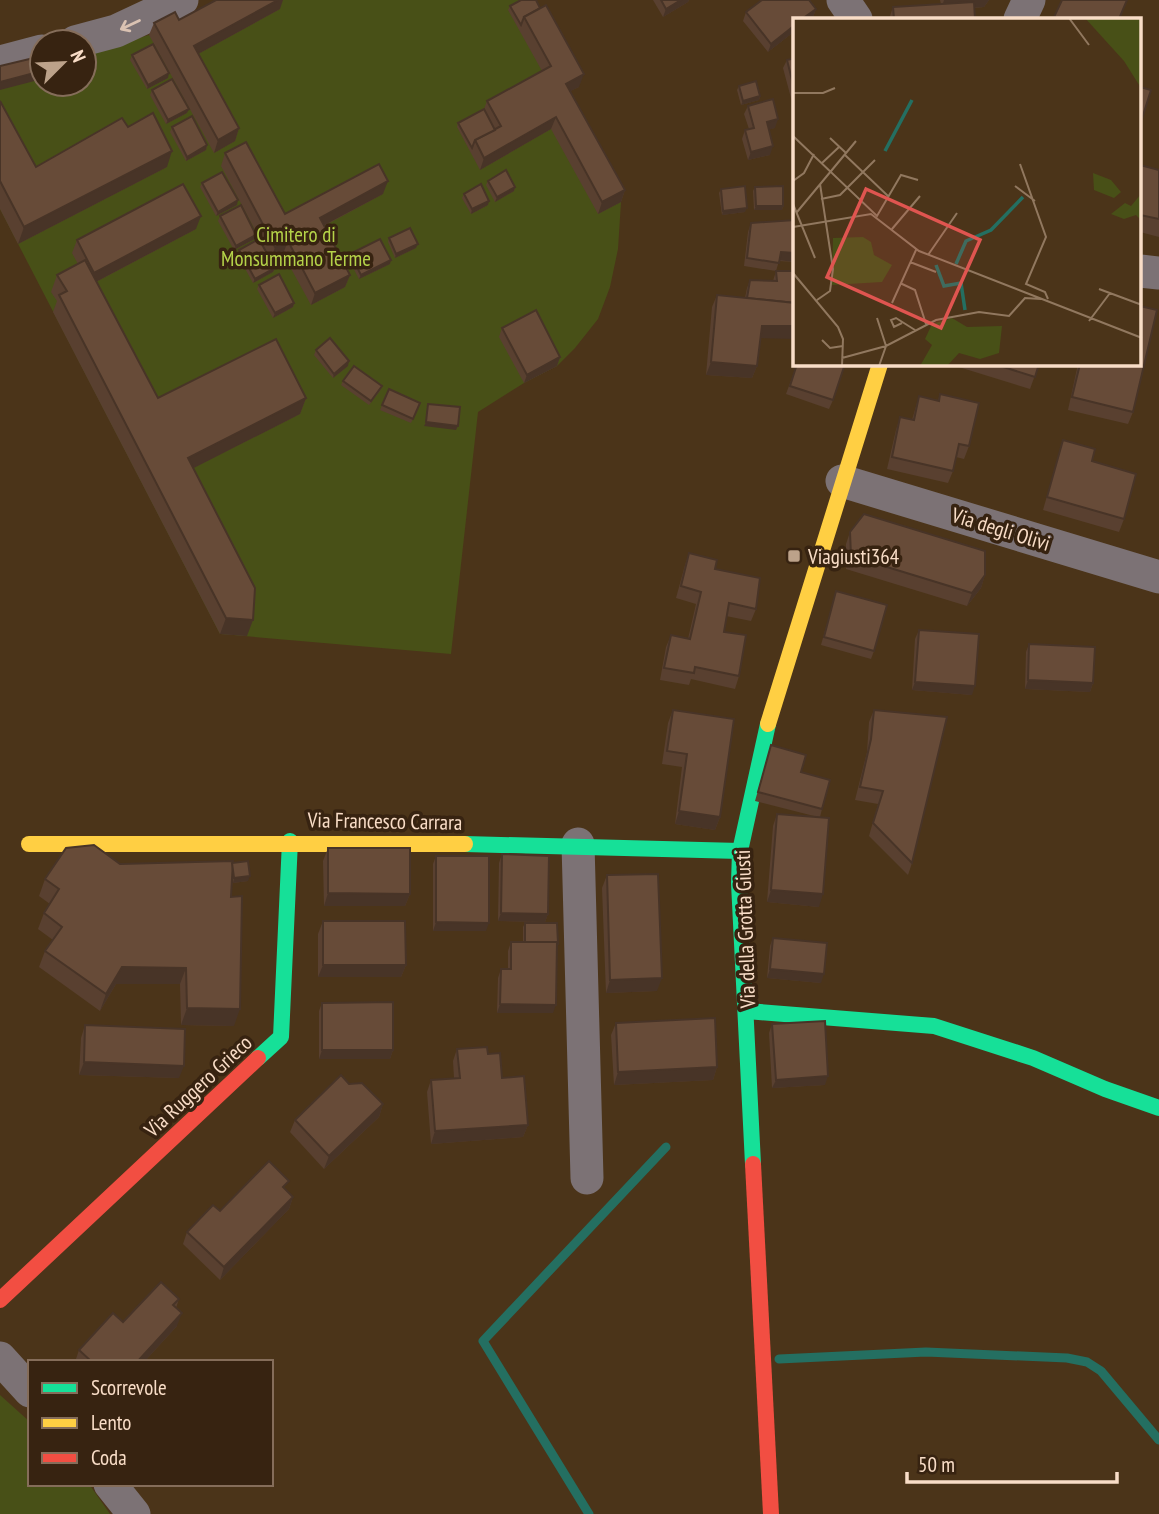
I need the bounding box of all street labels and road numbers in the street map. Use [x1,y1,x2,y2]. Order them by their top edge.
street label: Via degli Olivi [948,501,1053,557]
street label: Via Francesco Carrara [307,806,462,836]
street label: Via della Grotta Giusti [729,849,761,1010]
street label: Via Ruggero Grieco [138,1029,258,1144]

